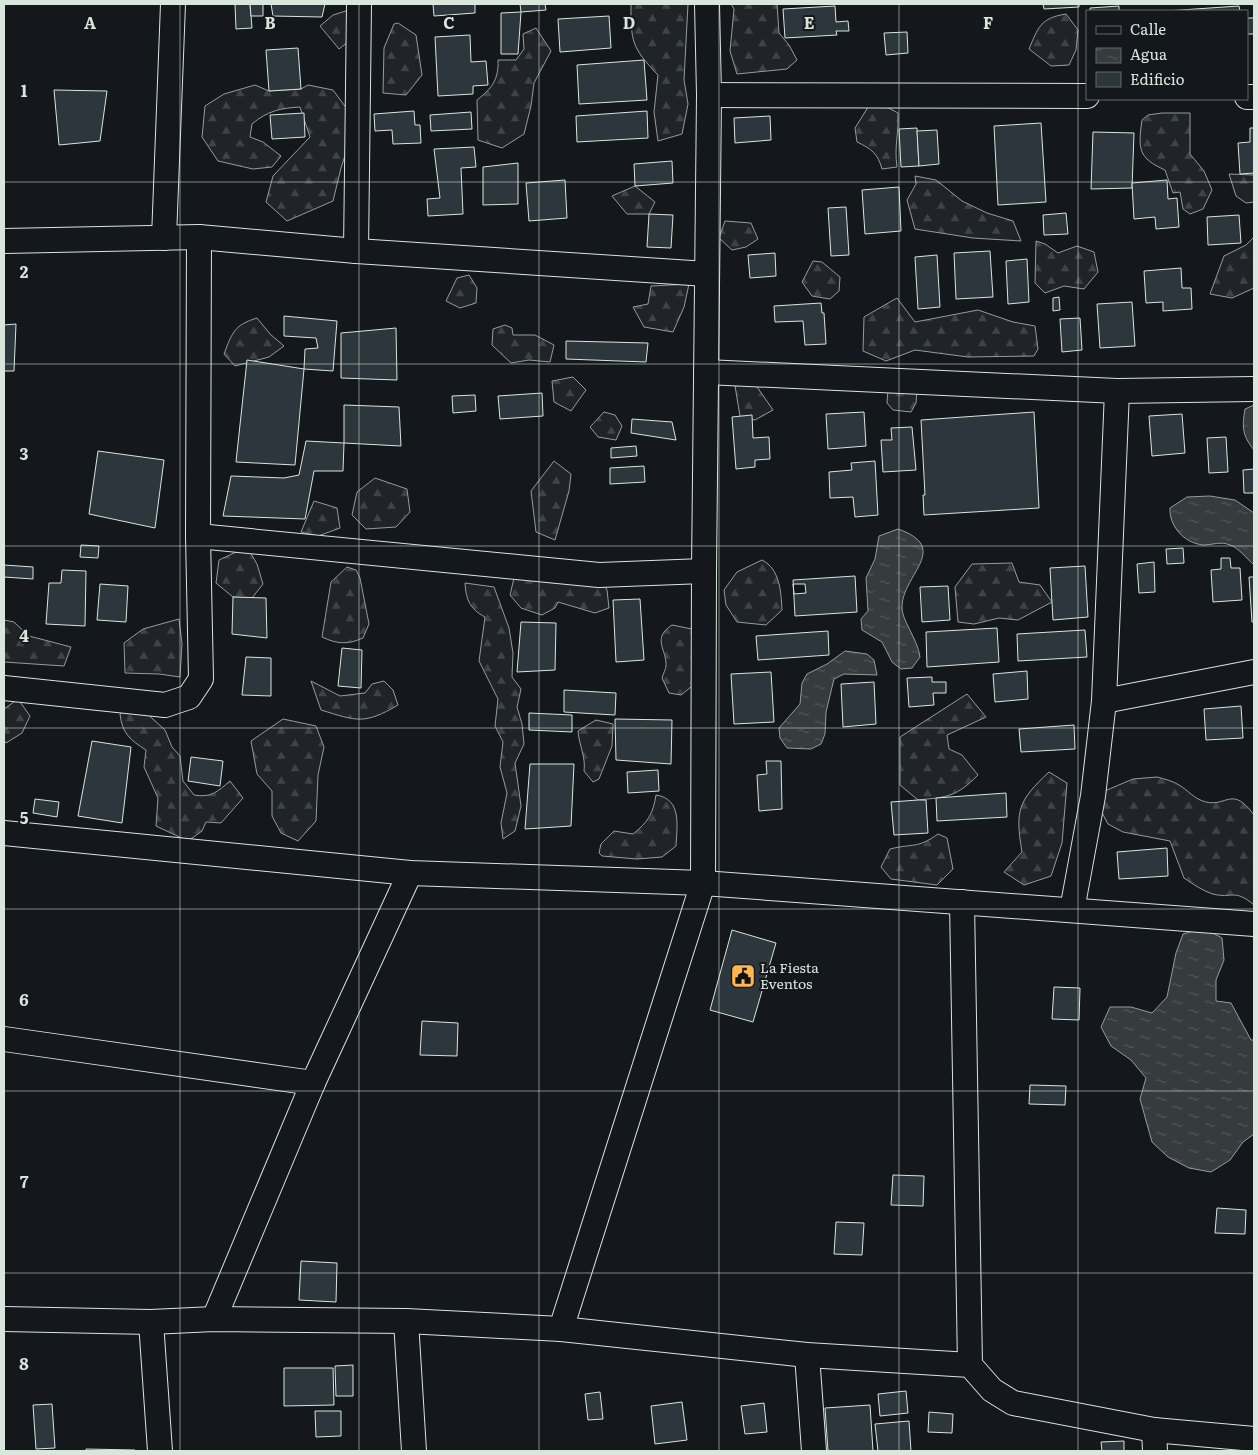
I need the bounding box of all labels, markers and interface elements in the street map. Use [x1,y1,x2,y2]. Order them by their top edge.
text: A [84,10,96,34]
text: B [264,10,276,34]
text: C [443,10,455,34]
text: D [623,10,635,34]
text: E [804,10,815,34]
text: F [983,10,993,34]
legend [1086,10,1248,100]
text: Calle [1130,17,1166,40]
text: Agua [1130,42,1168,65]
text: Edificio [1130,67,1185,90]
text: 1 [21,78,28,102]
text: 2 [20,259,29,283]
text: 3 [20,441,29,465]
text: 4 [19,623,29,647]
text: 5 [20,805,29,829]
place label: La Fiesta Eventos [760,957,819,993]
public building icon: La Fiesta Eventos [730,963,756,989]
text: 6 [19,987,29,1011]
text: 7 [20,1169,29,1193]
text: 8 [19,1351,29,1375]

